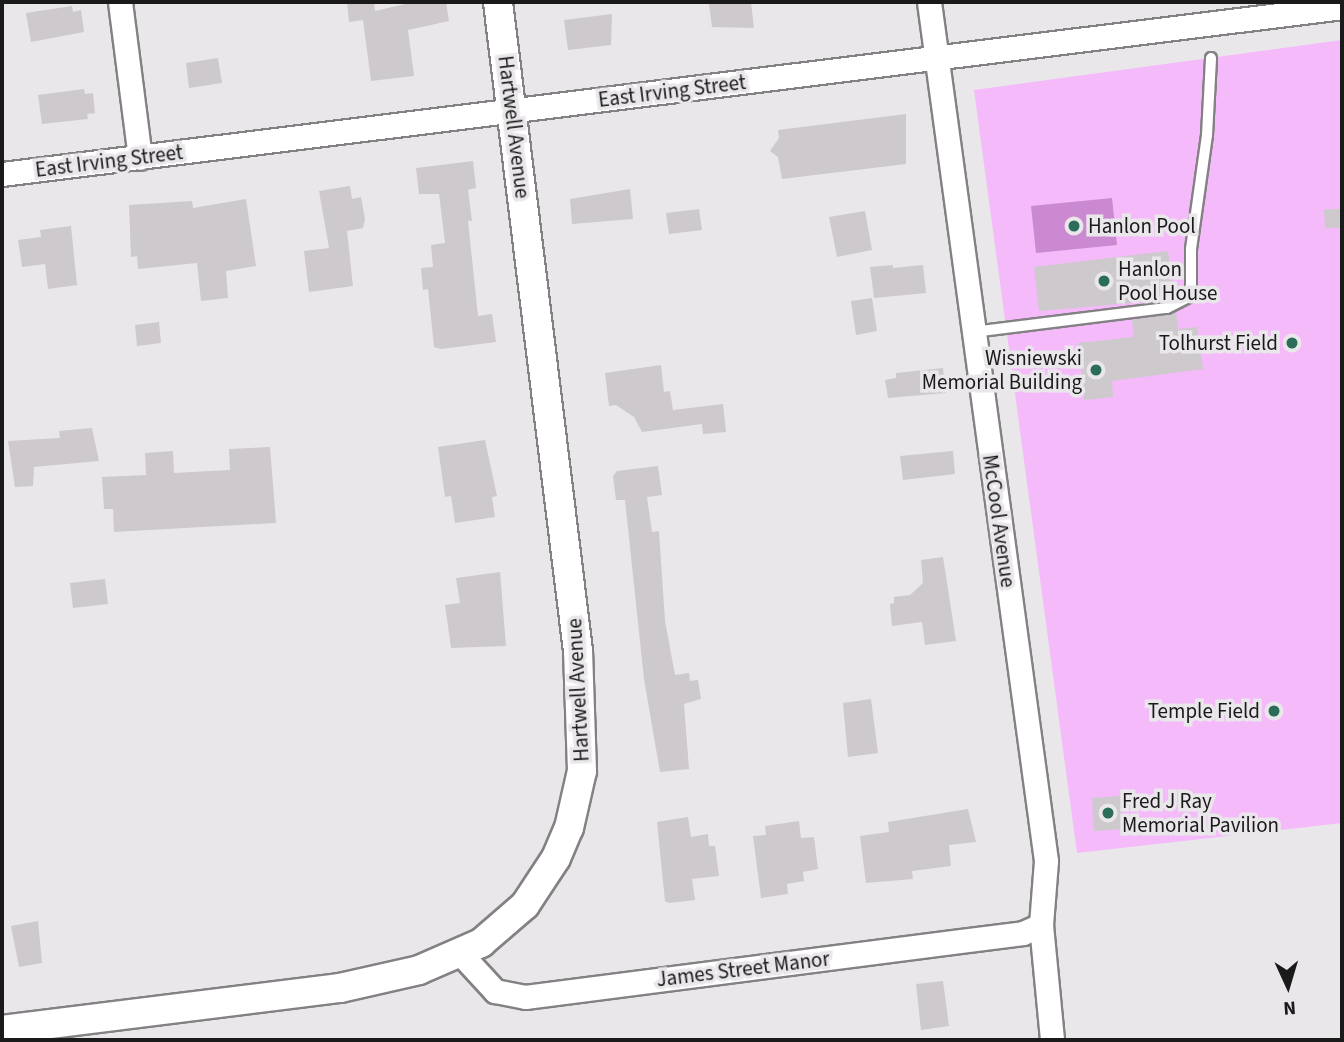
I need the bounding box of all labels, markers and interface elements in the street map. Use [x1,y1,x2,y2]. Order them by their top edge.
street label: Hartwell Avenue [493,54,535,200]
street label: East Irving Street [597,69,747,113]
street label: East Irving Street [34,139,184,183]
place label: Hanlon Pool [1088,213,1196,239]
marker: Hanlon Pool [1066,218,1082,234]
place label: Hanlon Pool House [1118,256,1217,306]
marker: Hanlon Pool House [1096,273,1112,289]
place label: Tolhurst Field [1159,330,1278,356]
marker: Tolhurst Field [1284,335,1300,351]
place label: Wisniewski Memorial Building [922,345,1082,395]
marker: Wisniewski Memorial Building [1088,362,1104,378]
street label: McCool Avenue [977,453,1021,589]
street label: Hartwell Avenue [562,618,594,762]
place label: Temple Field [1148,698,1260,724]
marker: Temple Field [1266,703,1282,719]
place label: Fred J Ray Memorial Pavilion [1122,788,1279,838]
marker: Fred J Ray Memorial Pavilion [1100,805,1116,821]
street label: James Street Manor [655,946,831,992]
north arrow [1253,951,1323,1021]
text: N [1282,994,1297,1021]

